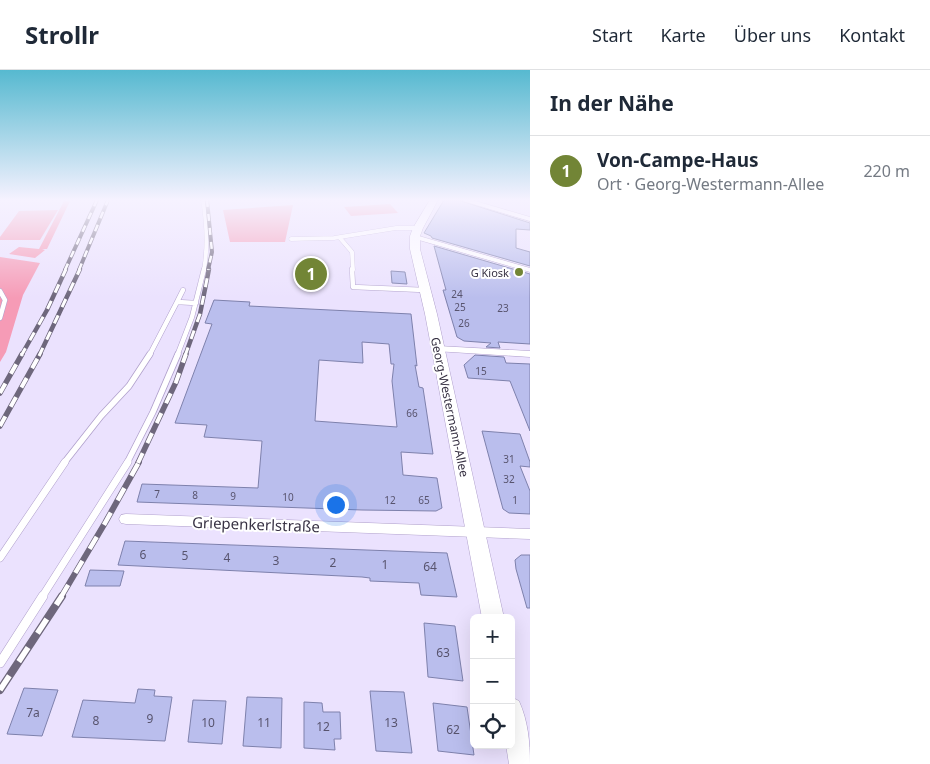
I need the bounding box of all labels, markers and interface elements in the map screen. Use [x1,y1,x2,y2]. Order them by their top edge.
text: Strollr [25,18,99,51]
text: Start [592,23,632,47]
text: Karte [660,23,706,47]
text: Über uns [734,23,811,47]
text: Kontakt [839,23,905,47]
text: In der Nähe [550,89,674,117]
text: Von-Campe-Haus [597,147,759,173]
text: 1 [561,160,571,182]
text: 220 m [863,160,910,182]
text: Ort · Georg-Westermann-Allee [597,173,824,195]
pin: 1 [295,255,327,293]
place label: G Kiosk [471,265,509,280]
marker: G Kiosk [513,266,525,278]
house number: 24 [451,287,463,301]
house number: 25 [454,300,466,314]
house number: 23 [497,301,509,315]
house number: 26 [458,316,470,330]
street label: Georg-Westermann-Allee [427,336,473,479]
house number: 15 [475,364,487,378]
house number: 66 [406,406,418,420]
house number: 31 [503,452,515,466]
house number: 32 [503,472,515,486]
house number: 7 [154,487,160,501]
house number: 8 [192,488,198,502]
house number: 9 [230,489,236,503]
house number: 10 [282,490,294,504]
your location [323,492,349,518]
house number: 12 [384,493,396,507]
house number: 65 [418,493,430,507]
house number: 1 [512,493,518,507]
street label: Griepenkerlstraße [192,512,320,536]
house number: 6 [140,546,147,563]
house number: 5 [182,547,189,564]
house number: 4 [224,549,231,566]
house number: 3 [273,552,280,569]
house number: 2 [330,554,337,571]
house number: 1 [382,556,388,573]
house number: 64 [423,558,437,575]
map controls [470,614,515,749]
button: + [470,614,515,659]
house number: 63 [436,644,450,661]
button: − [470,659,515,704]
house number: 7a [26,704,40,721]
button: locate [470,704,515,749]
house number: 9 [147,710,154,727]
house number: 8 [93,712,100,729]
house number: 10 [201,714,215,731]
house number: 11 [257,714,271,731]
house number: 13 [384,714,398,731]
house number: 12 [316,718,330,735]
house number: 62 [446,721,460,738]

